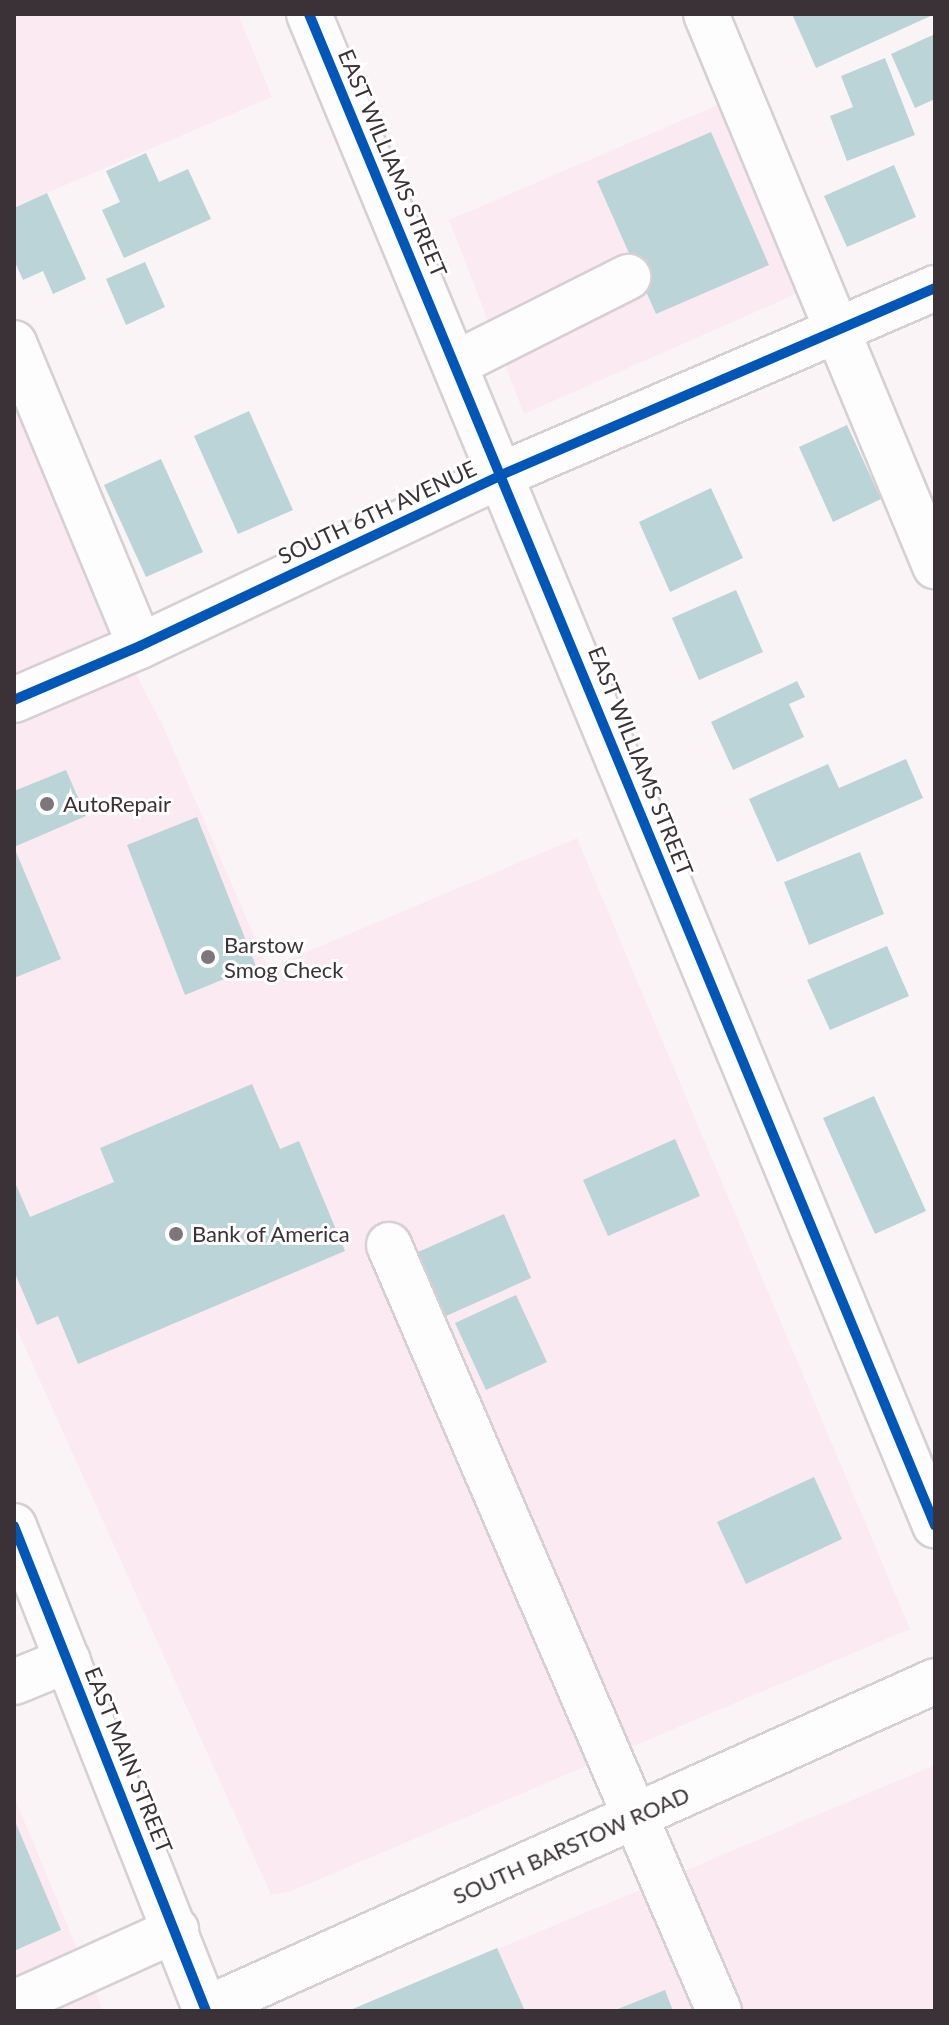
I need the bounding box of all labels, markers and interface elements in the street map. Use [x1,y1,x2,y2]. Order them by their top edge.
street label: EAST WILLIAMS STREET [333,45,453,281]
street label: SOUTH 6TH AVENUE [273,454,481,570]
street label: EAST WILLIAMS STREET [583,642,699,880]
place label: AutoRepair [63,791,171,817]
marker: AutoRepair [38,795,56,813]
place label: Barstow Smog Check [224,931,344,982]
marker: Barstow Smog Check [199,948,217,966]
place label: Bank of America [192,1221,351,1247]
marker: Bank of America [167,1225,185,1243]
street label: EAST MAIN STREET [79,1663,179,1857]
street label: SOUTH BARSTOW ROAD [449,1781,693,1909]

